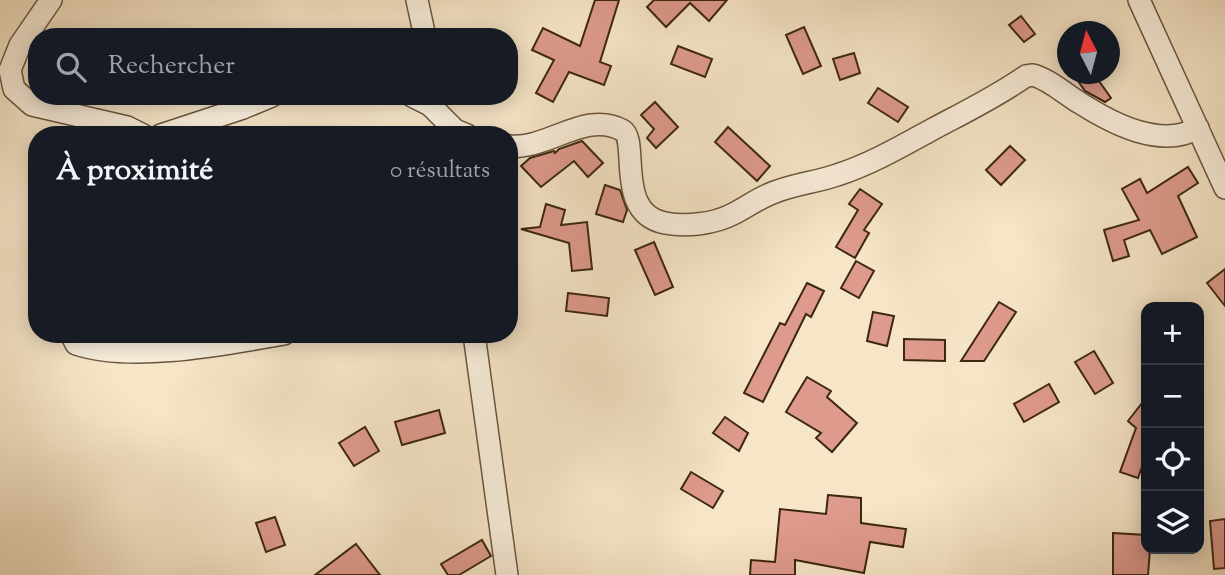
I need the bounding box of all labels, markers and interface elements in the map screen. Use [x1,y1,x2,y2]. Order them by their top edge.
north arrow [1057,21,1120,84]
search box [28,28,518,105]
icon: search [52,48,90,86]
text: Rechercher [108,48,235,85]
text: À proximité [56,150,213,193]
text: 0 résultats [390,155,490,188]
map controls [1141,302,1204,554]
button: + [1141,302,1204,365]
button: − [1141,365,1204,428]
button: locate [1141,428,1204,491]
button: layers [1141,491,1204,554]

